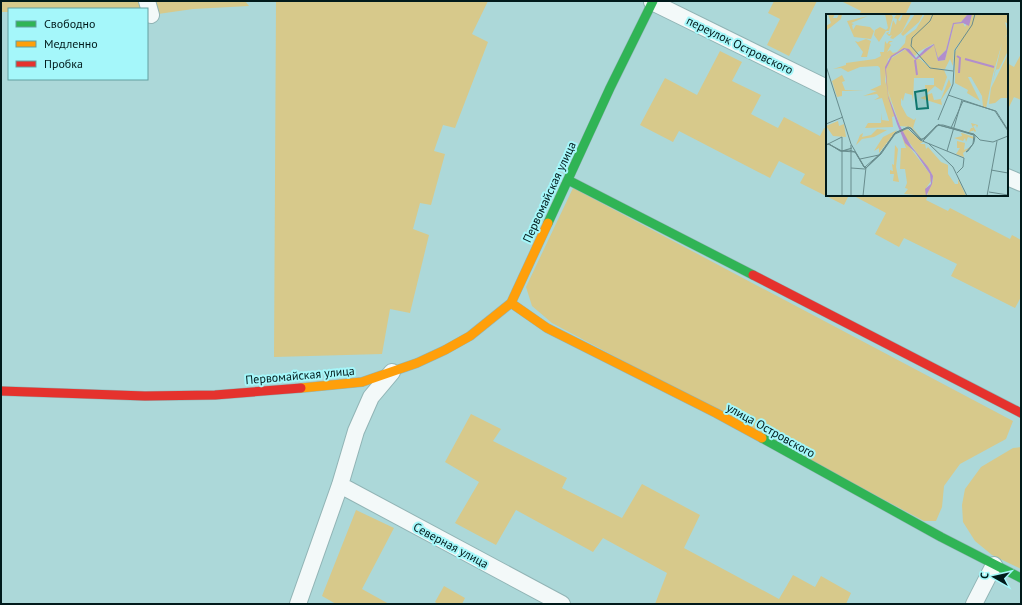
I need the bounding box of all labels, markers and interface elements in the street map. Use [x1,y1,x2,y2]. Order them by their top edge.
legend [8,8,148,80]
street label: переулок Островского [684,13,796,77]
inset map [826,14,1008,196]
text: Свободно [44,16,95,31]
text: Медленно [44,36,98,51]
text: Пробка [44,56,83,71]
street label: Первомайская улица [519,139,579,245]
street label: Первомайская улица [245,363,355,387]
street label: улица Островского [724,399,818,461]
street label: Северная улица [411,519,491,571]
north arrow [974,557,1014,597]
text: С [977,572,991,580]

